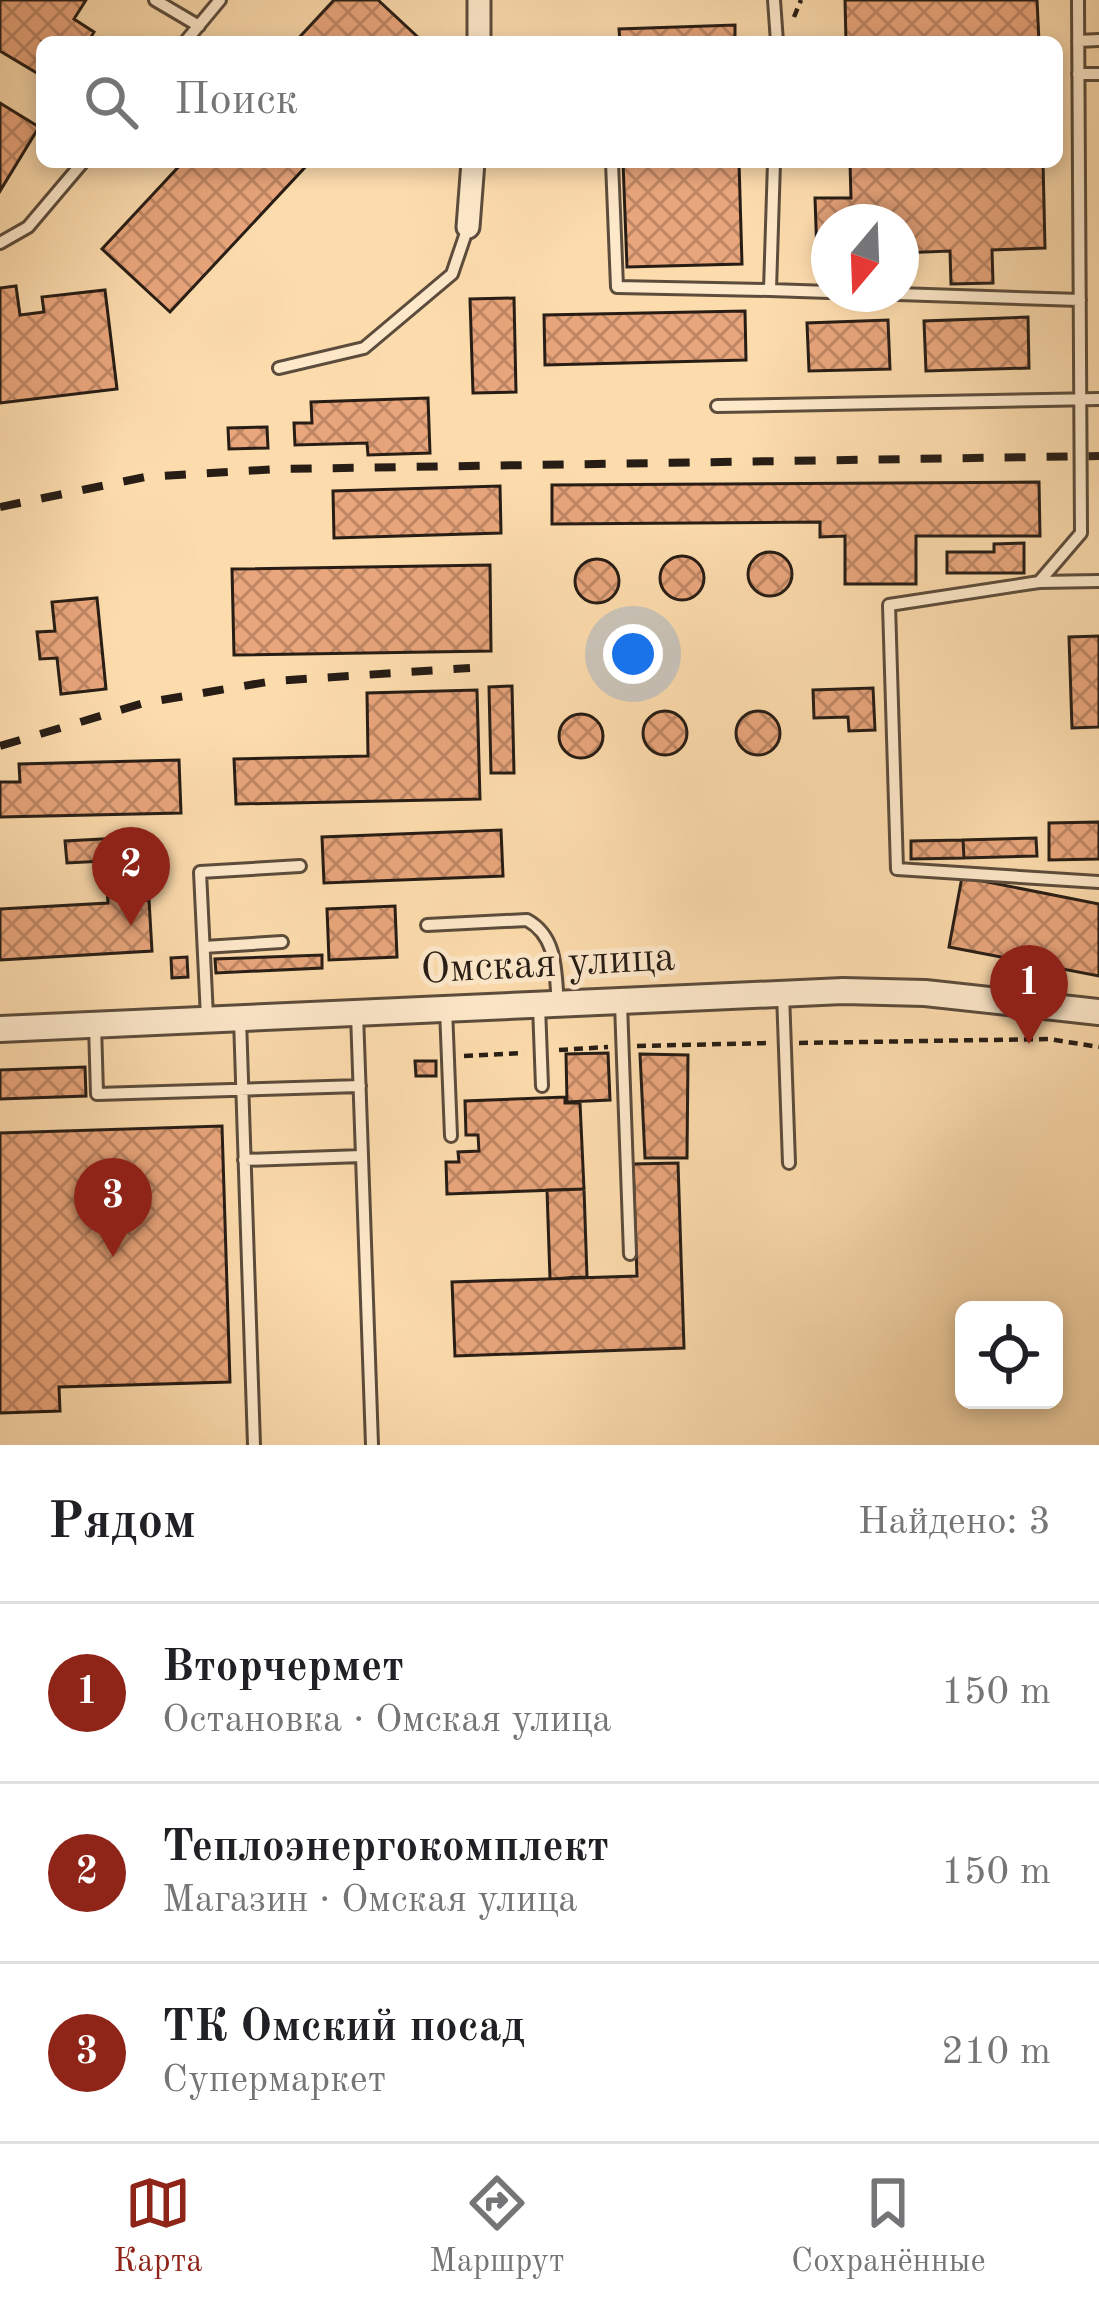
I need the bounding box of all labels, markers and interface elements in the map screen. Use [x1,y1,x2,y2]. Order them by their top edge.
search box [36,36,1063,168]
icon: search [78,69,144,135]
text: Поиск [174,79,298,124]
north arrow [811,204,919,312]
your location [603,624,663,684]
pin: 2 [92,827,170,926]
street label: Омская улица [420,937,676,993]
pin: 1 [990,945,1068,1044]
pin: 3 [74,1158,152,1257]
map controls [955,1301,1063,1409]
button: locate [955,1301,1063,1409]
text: Рядом [48,1498,196,1549]
text: Найдено: 3 [858,1503,1051,1542]
text: Вторчермет [162,1646,404,1691]
text: 1 [76,1673,98,1712]
text: 150 m [941,1673,1051,1712]
text: Остановка · Омская улица [162,1701,612,1740]
text: Теплоэнергокомплект [162,1826,609,1871]
text: 2 [76,1853,98,1892]
text: 150 m [941,1853,1051,1892]
text: Магазин · Омская улица [162,1881,578,1920]
text: ТК Омский посад [162,2006,525,2051]
text: 3 [76,2033,98,2072]
text: 210 m [941,2033,1051,2072]
text: Супермаркет [162,2061,386,2100]
tab: Карта [113,2170,203,2283]
tab: Маршрут [429,2170,565,2283]
tab: Сохранённые [791,2170,986,2283]

